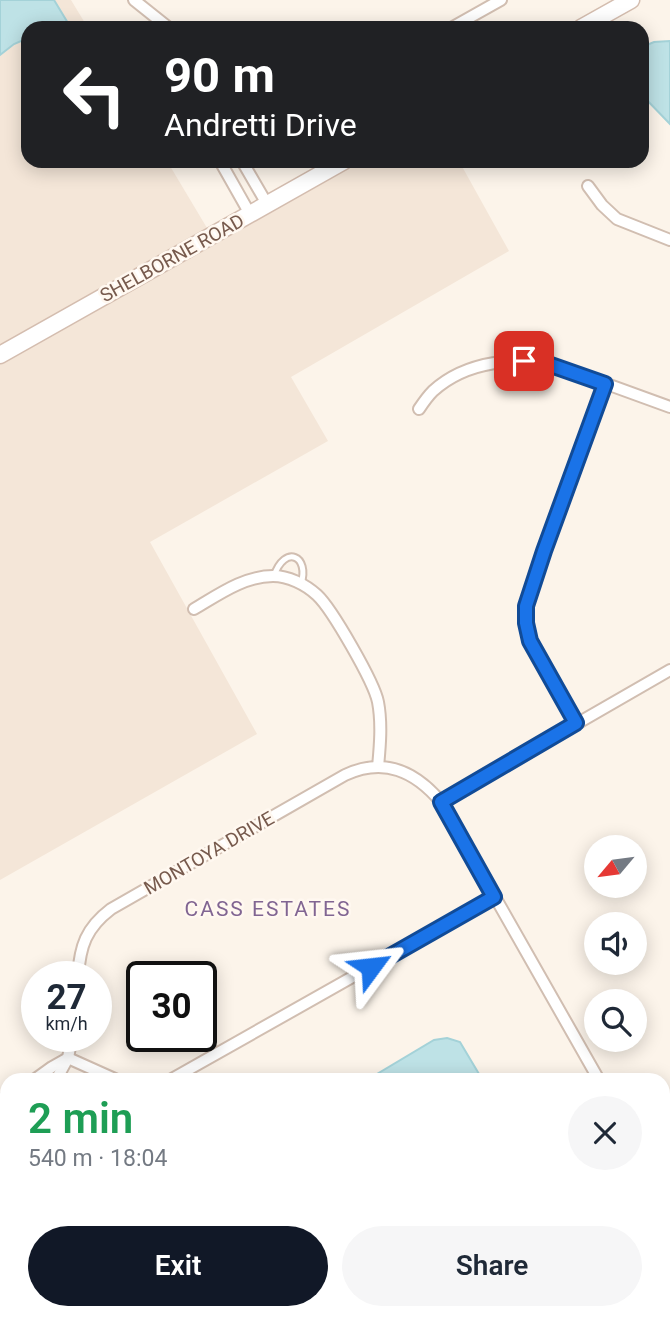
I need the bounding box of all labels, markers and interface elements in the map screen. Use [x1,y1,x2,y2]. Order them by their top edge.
text: 90 m [164,47,275,104]
icon: left [49,49,140,140]
text: Andretti Drive [164,106,357,144]
street label: SHELBORNE ROAD [96,209,248,307]
pin [494,331,554,391]
icon: arrive [505,342,543,380]
street label: MONTOYA DRIVE [140,806,278,900]
north arrow [584,835,648,898]
map controls [584,835,647,1052]
district label: CASS ESTATES [185,897,351,921]
button: sound [584,912,647,975]
position arrow [334,930,408,1004]
speed limit sign: 30 [126,961,217,1052]
text: 27 [46,977,87,1018]
button: search [584,989,647,1052]
text: km/h [45,1013,88,1034]
text: 2 min [28,1094,133,1143]
button: close [568,1096,642,1170]
text: 540 m · 18:04 [28,1145,167,1172]
button: Exit [28,1226,328,1306]
button: Share [342,1226,642,1306]

